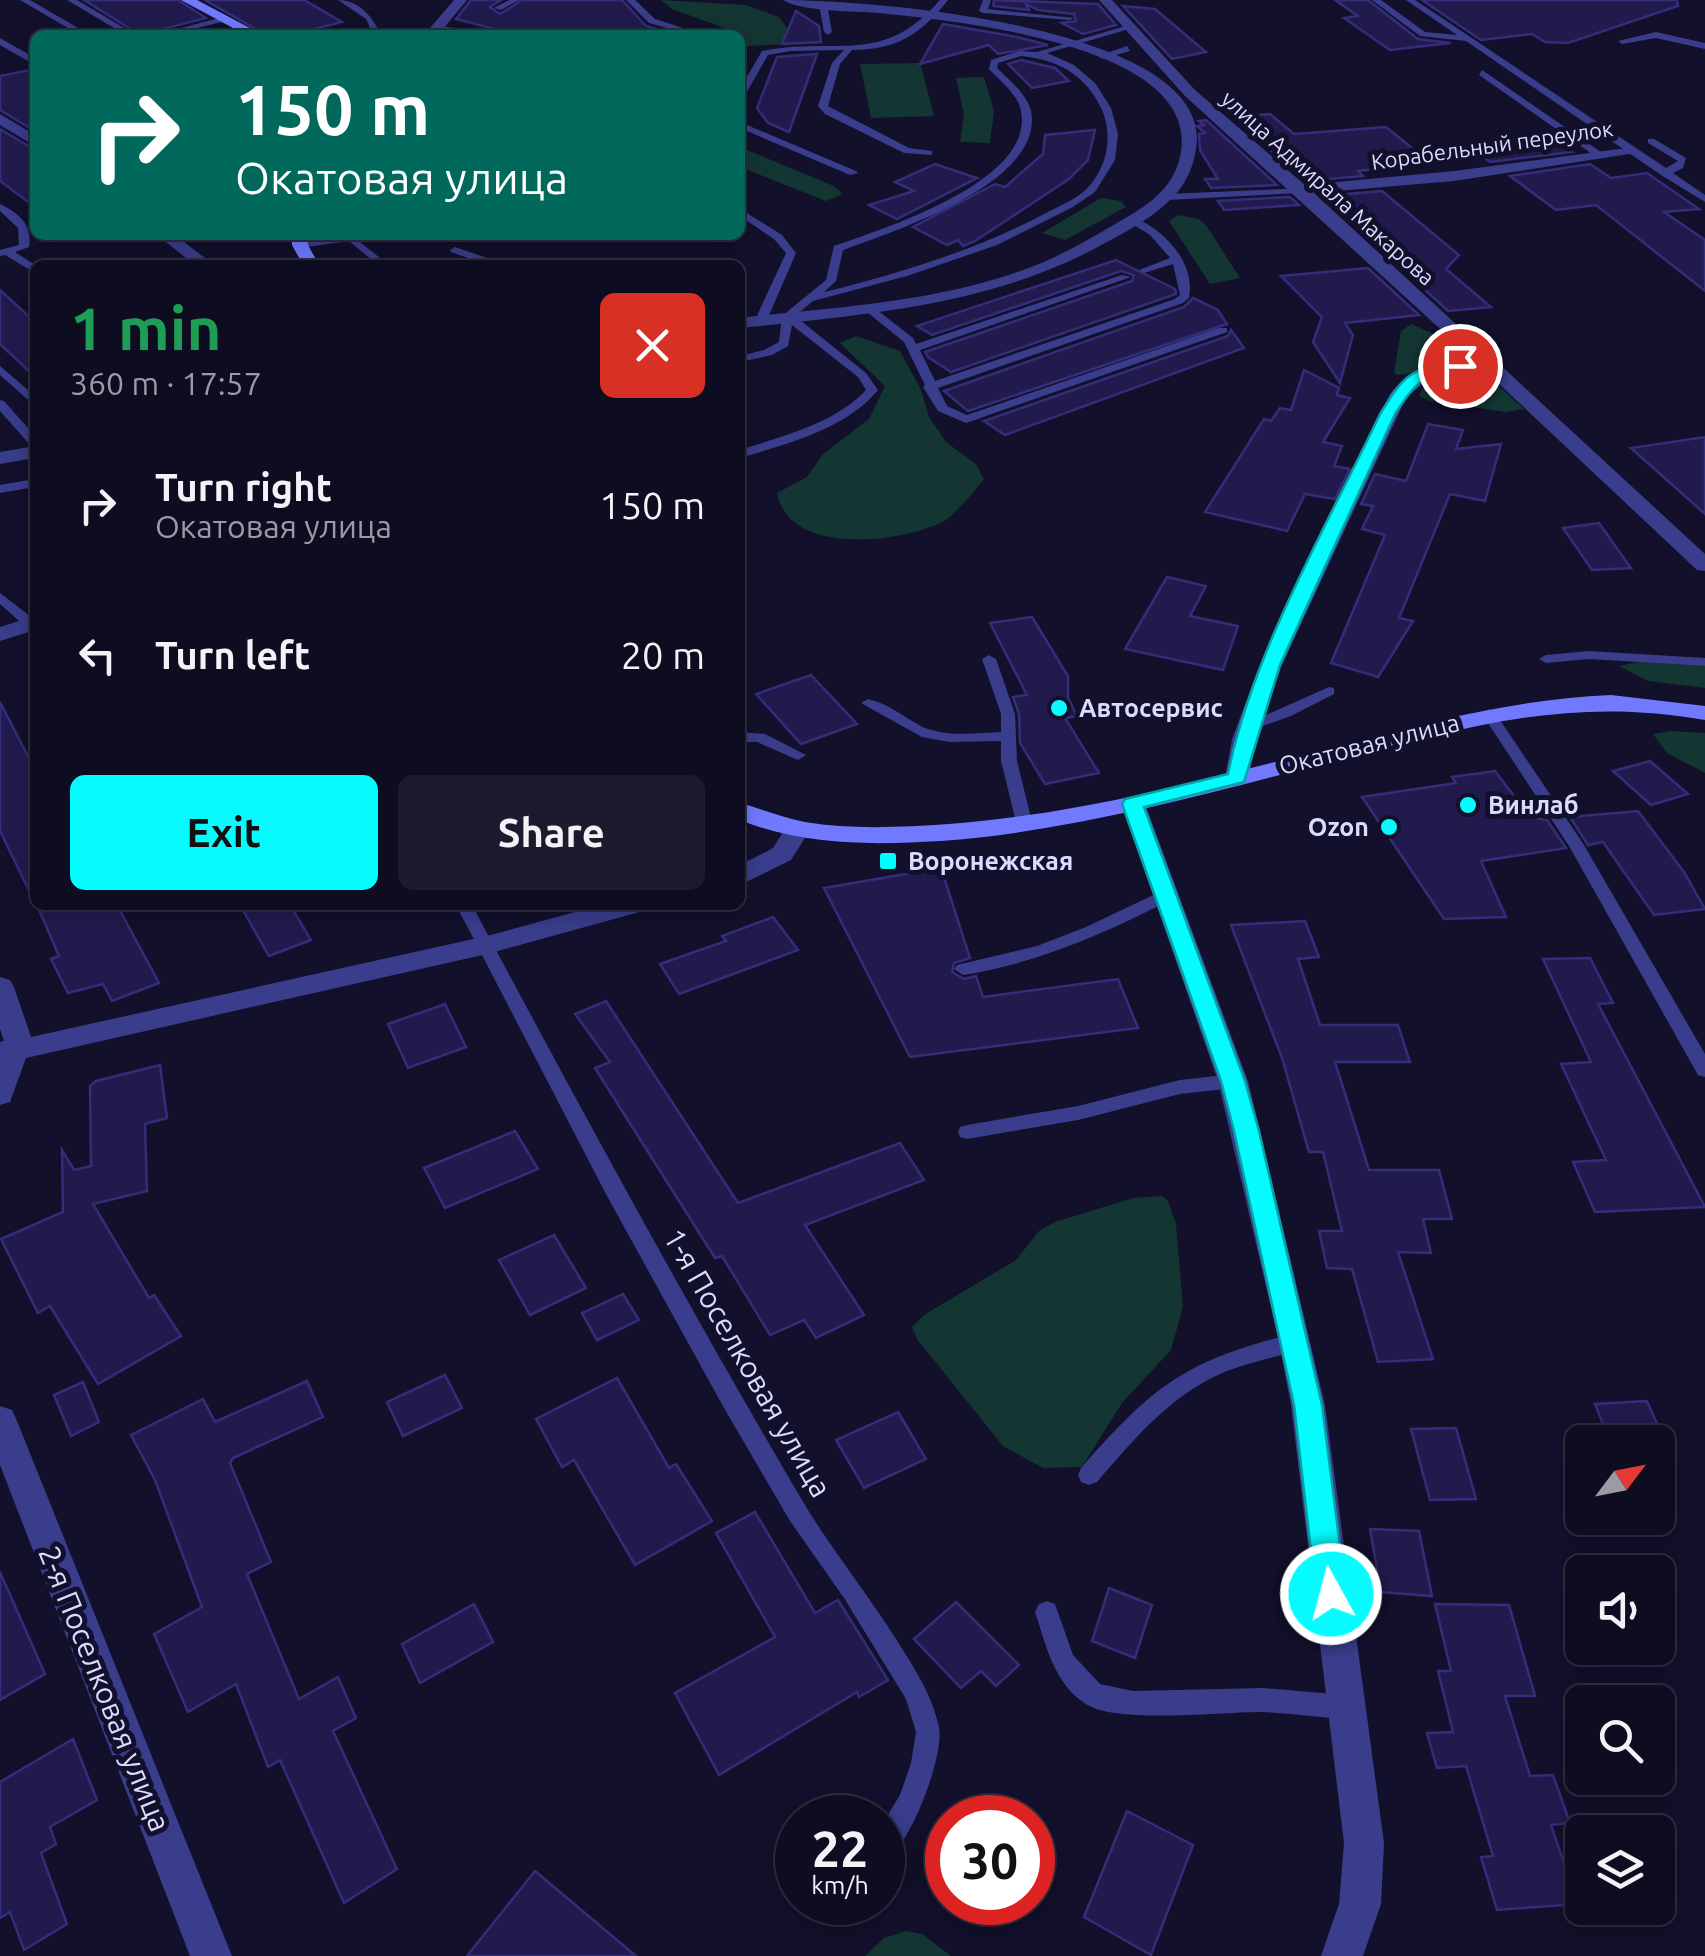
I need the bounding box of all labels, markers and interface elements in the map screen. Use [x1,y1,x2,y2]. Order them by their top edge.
icon: right [70,70,200,200]
text: 150 m [235,70,430,148]
street label: улица Адмирала Макарова [1217,85,1440,290]
street label: Корабельный переулок [1369,115,1614,174]
text: Окатовая улица [235,152,568,203]
button: close [600,293,705,398]
text: 1 min [70,294,222,361]
pin [1418,324,1503,409]
icon: arrive [1433,339,1488,394]
text: 360 m · 17:57 [70,365,262,401]
text: Turn right [155,466,332,508]
icon: right [70,478,125,533]
text: 150 m [599,484,705,526]
text: Окатовая улица [155,508,392,544]
icon: left [70,628,125,683]
text: Turn left [155,634,310,676]
text: 20 m [621,634,705,676]
place label: Автосервис [1079,694,1223,722]
marker: Автосервис [1048,697,1070,719]
street label: Окатовая улица [1276,708,1462,780]
button: Exit [70,775,378,890]
button: Share [398,775,705,890]
place label: Винлаб [1488,791,1579,819]
marker: Винлаб [1457,794,1479,816]
place label: Ozon [1308,813,1369,841]
marker: Ozon [1378,816,1400,838]
place label: Воронежская [908,847,1073,875]
marker: Воронежская [877,850,899,872]
street label: 1-я Поселковая улица [657,1222,839,1503]
north arrow [1565,1425,1675,1535]
map controls [1565,1425,1675,1925]
street label: 2-я Поселковая улица [32,1541,178,1836]
position arrow [1279,1542,1383,1646]
button: sound [1565,1555,1675,1665]
button: search [1565,1685,1675,1795]
speed limit sign: 30 [925,1795,1055,1925]
button: layers [1565,1815,1675,1925]
text: 22 [812,1820,868,1876]
text: km/h [811,1871,869,1899]

